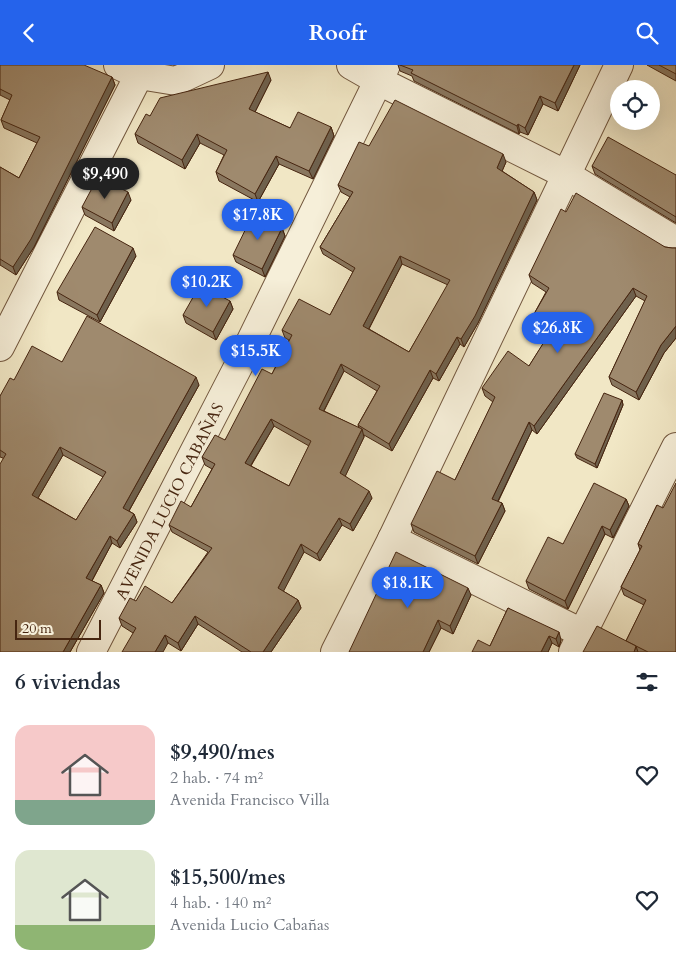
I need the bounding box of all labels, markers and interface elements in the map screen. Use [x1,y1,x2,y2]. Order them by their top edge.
text: Roofr [309,18,367,48]
icon: back [15,19,43,47]
icon: search [633,19,661,47]
map controls [610,80,660,130]
button: locate [610,80,660,130]
pin: $9,490 [64,157,146,200]
text: $9,490 [82,163,128,185]
pin: $17.8K [217,199,299,241]
text: $17.8K [233,204,283,226]
pin: $10.2K [166,265,248,308]
text: $10.2K [182,271,232,293]
pin: $26.8K [517,311,599,354]
text: $26.8K [533,317,583,339]
pin: $15.5K [215,335,297,377]
text: $15.5K [231,340,281,362]
street label: AVENIDA LUCIO CABAÑAS [111,399,229,604]
pin: $18.1K [367,567,449,609]
text: $18.1K [383,572,433,594]
scale bar [15,617,101,640]
text: 20 m [22,619,52,638]
text: 6 viviendas [15,668,121,697]
icon: filters [633,668,661,696]
text: $9,490/mes [170,738,275,767]
icon: home [55,745,115,805]
icon: heart [633,761,661,789]
text: 2 hab. · 74 m² [170,767,263,789]
text: Avenida Francisco Villa [170,789,330,811]
text: $15,500/mes [170,863,286,892]
icon: home [55,870,115,930]
icon: heart [633,886,661,914]
text: 4 hab. · 140 m² [170,892,271,914]
text: Avenida Lucio Cabañas [170,914,329,936]

